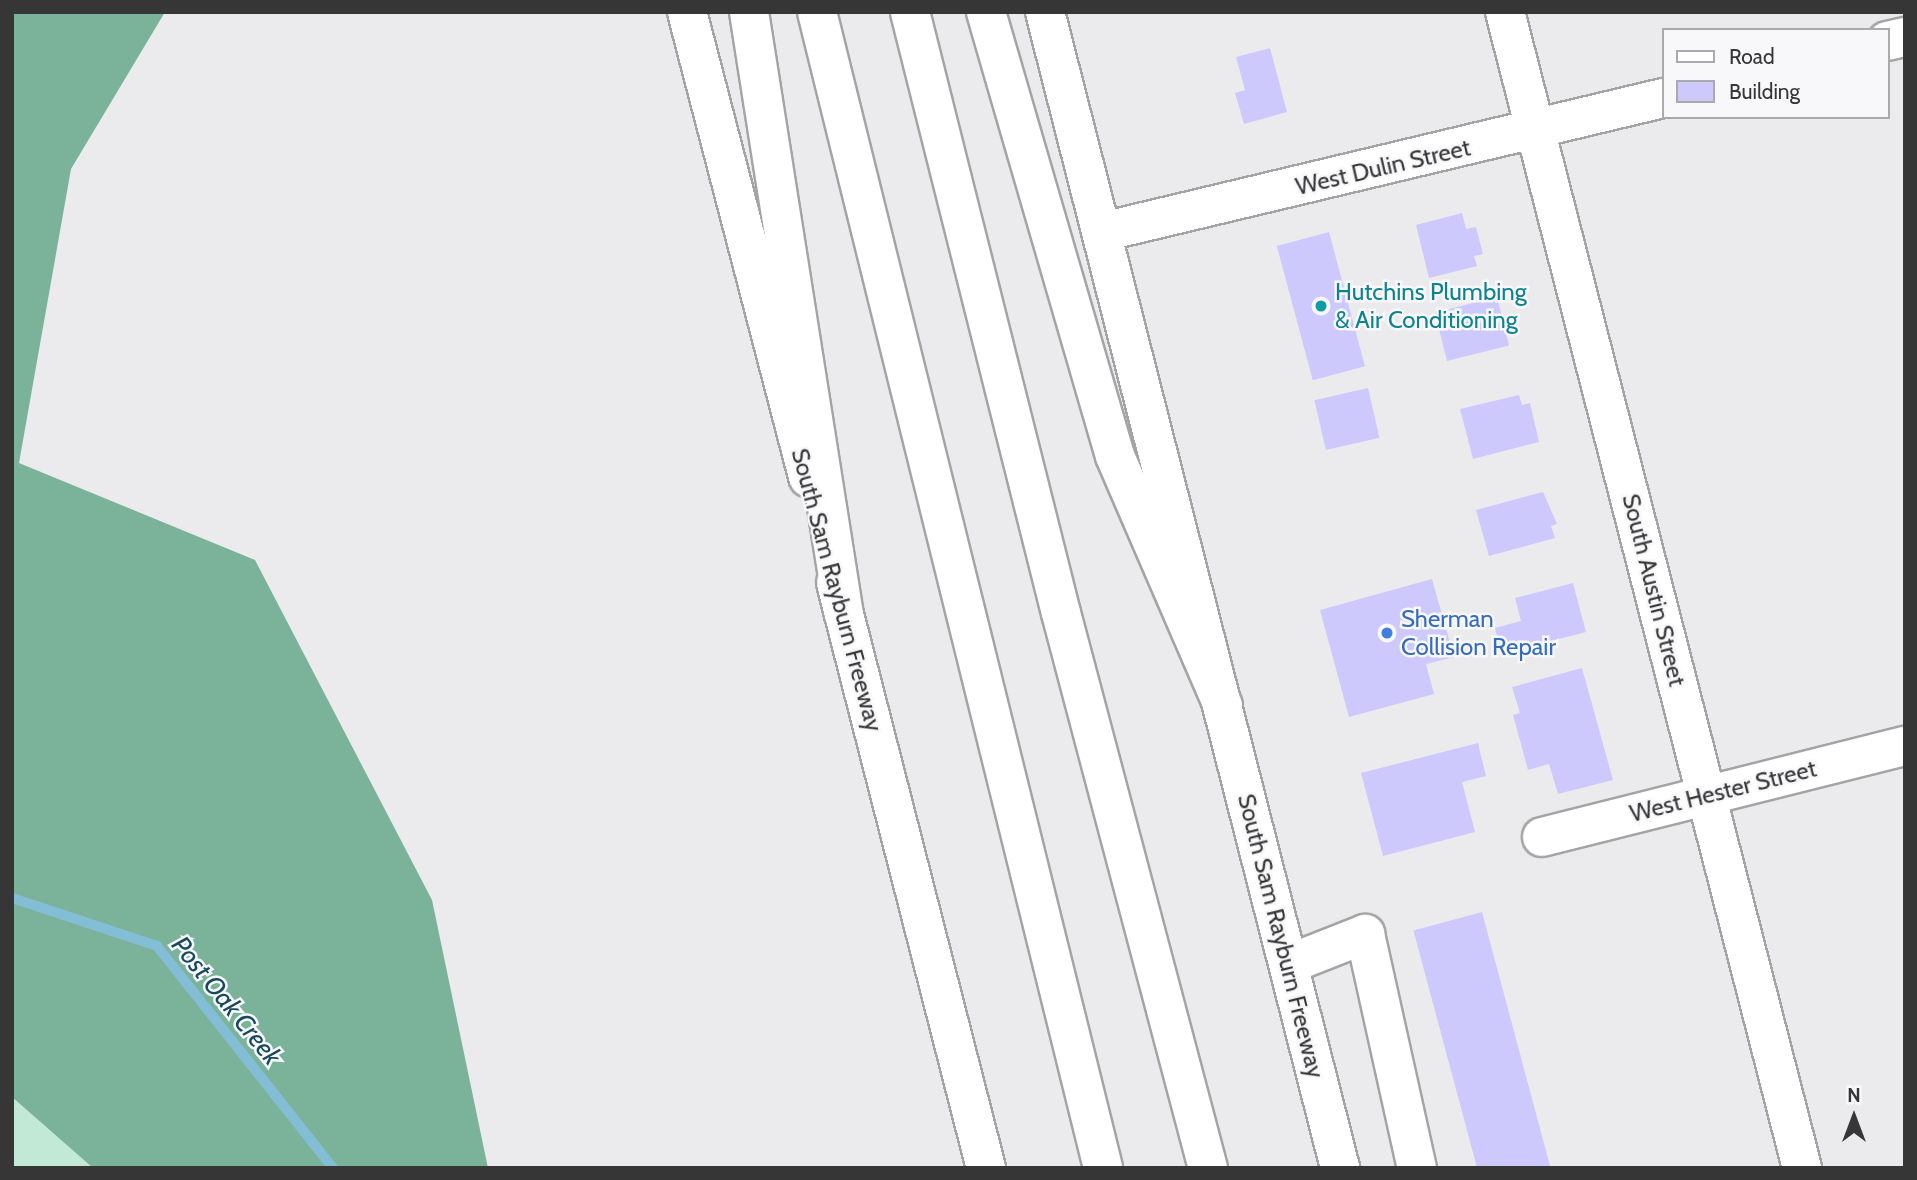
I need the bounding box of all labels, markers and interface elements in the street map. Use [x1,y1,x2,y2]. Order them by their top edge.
legend [1661,28,1889,119]
text: Road [1729,44,1775,69]
text: Building [1729,79,1800,104]
street label: West Dulin Street [1293,133,1473,201]
place label: Hutchins Plumbing & Air Conditioning [1335,278,1527,334]
marker: Hutchins Plumbing & Air Conditioning [1313,298,1329,314]
street label: South Sam Rayburn Freeway [785,445,889,735]
street label: South Austin Street [1616,491,1692,689]
place label: Sherman Collision Repair [1401,605,1556,661]
marker: Sherman Collision Repair [1379,625,1395,641]
street label: West Hester Street [1627,754,1819,828]
street label: South Sam Rayburn Freeway [1232,791,1330,1081]
water label: Post Oak Creek [165,930,287,1072]
north arrow [1819,1082,1889,1152]
text: N [1847,1084,1861,1107]

